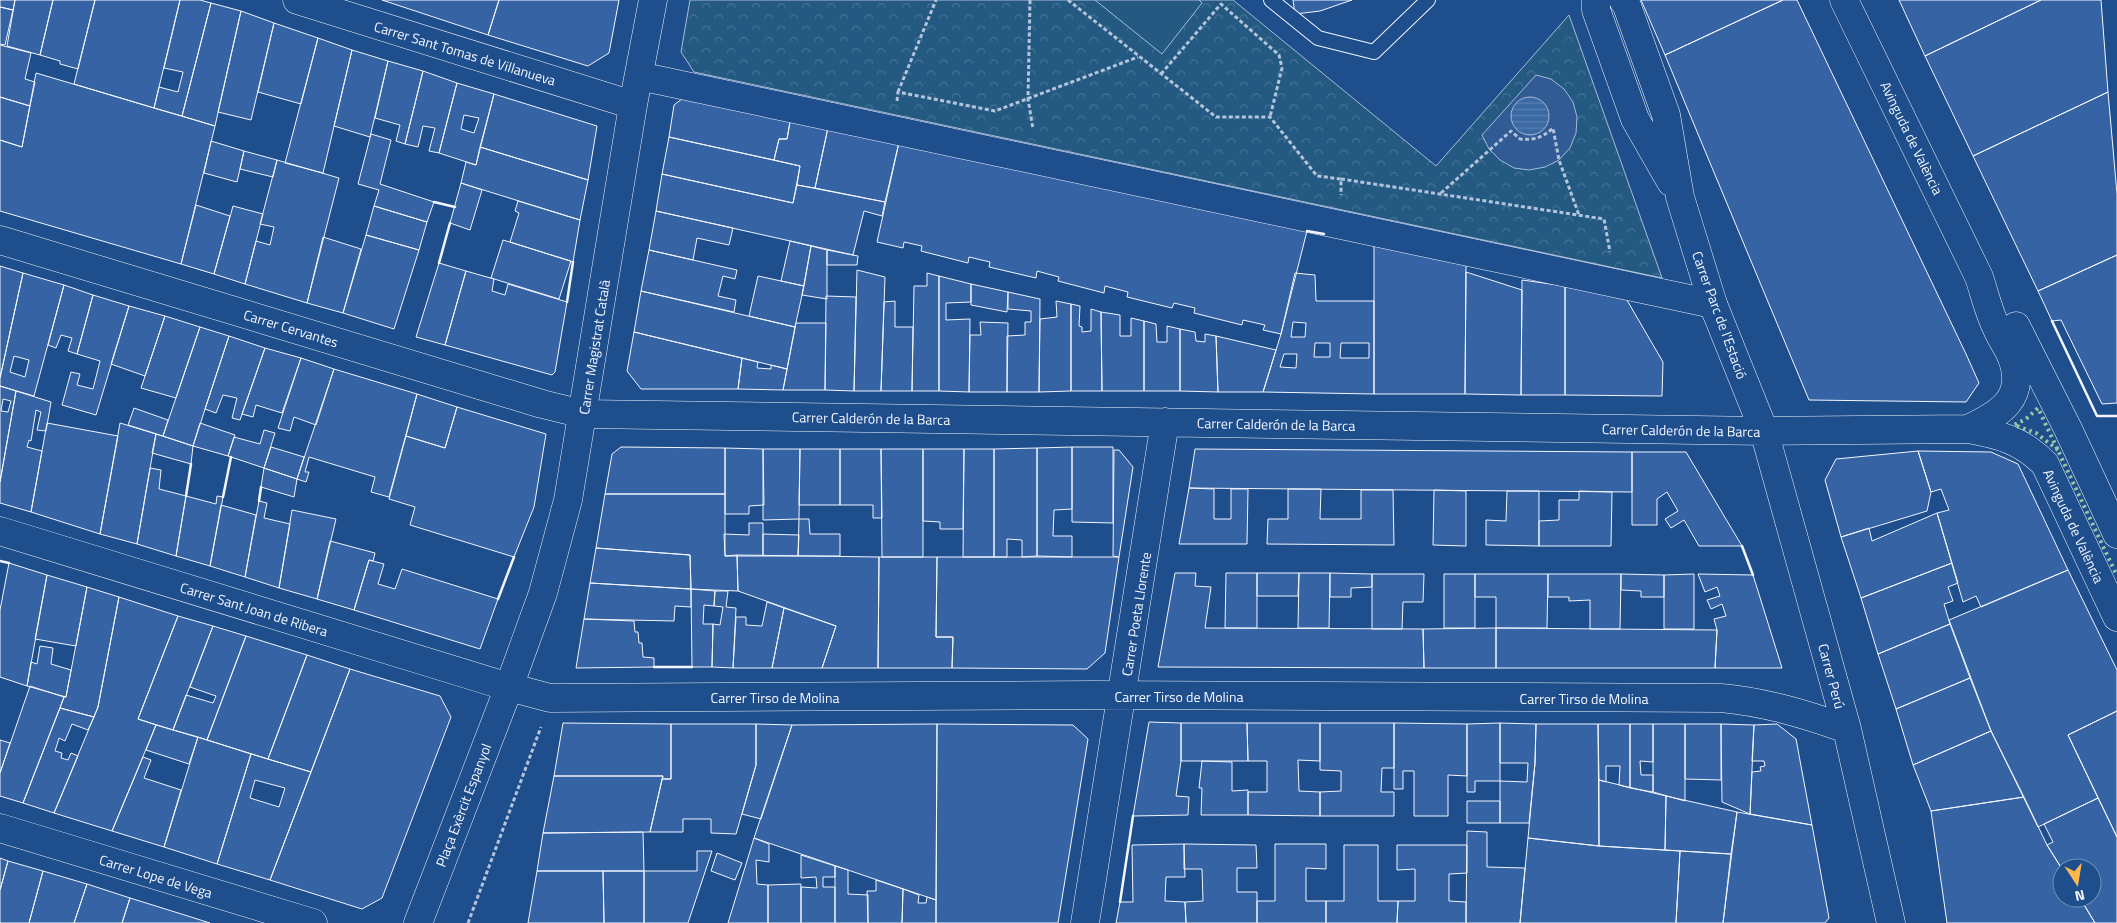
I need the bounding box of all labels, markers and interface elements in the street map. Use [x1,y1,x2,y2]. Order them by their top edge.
street label: Carrer Sant Tomas de Villanueva [372,15,558,91]
street label: Avinguda de València [1875,78,1949,198]
street label: Carrer Parc de l'Estació [1687,248,1753,382]
street label: Carrer Magistrat Català [573,278,615,416]
street label: Carrer Cervantes [241,304,341,352]
street label: Carrer Calderón de la Barca [792,406,950,430]
street label: Carrer Calderón de la Barca [1197,412,1355,436]
street label: Carrer Calderón de la Barca [1602,418,1760,442]
street label: Avinguda de València [2038,465,2110,587]
street label: Carrer Poeta Llorente [1116,550,1156,678]
street label: Carrer Sant Joan de Ribera [177,576,331,642]
street label: Carrer Perú [1813,641,1851,711]
street label: Carrer Tirso de Molina [1115,686,1243,707]
street label: Carrer Tirso de Molina [711,687,839,708]
street label: Carrer Tirso de Molina [1520,688,1648,709]
street label: Plaça Exèrcit Espanyol [430,740,496,870]
street label: Carrer Lope de Vega [97,849,215,903]
north arrow [2052,858,2102,908]
text: N [2073,885,2087,907]

